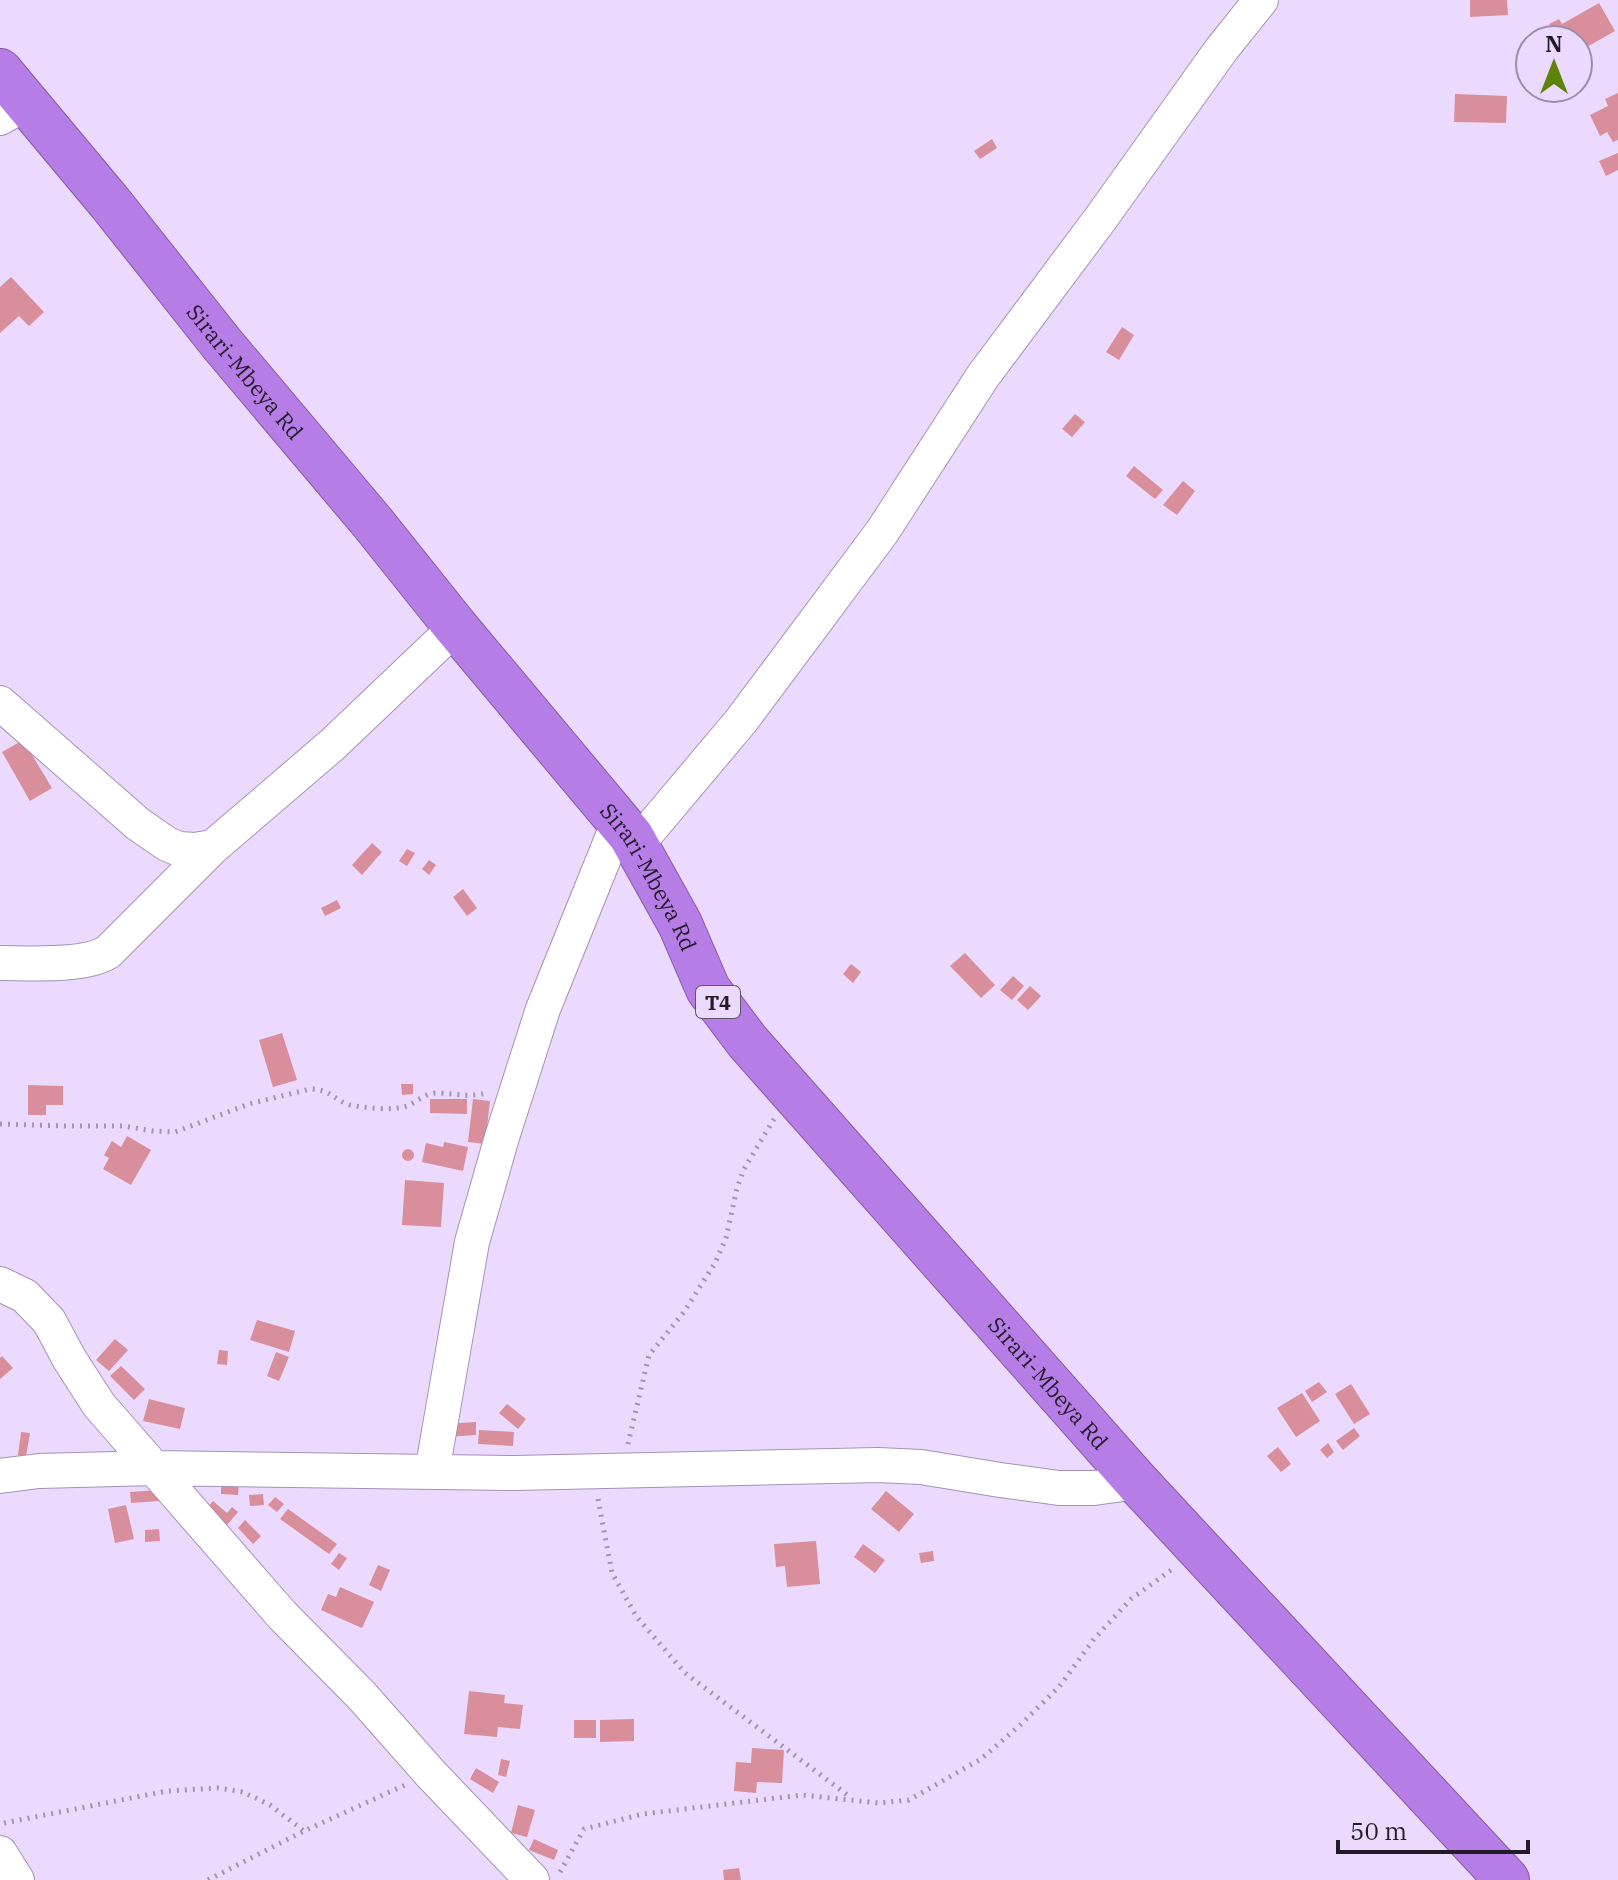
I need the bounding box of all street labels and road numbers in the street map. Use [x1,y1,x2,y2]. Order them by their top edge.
street label: Sirari-Mbeya Rd [181,298,310,445]
street label: Sirari-Mbeya Rd [594,796,704,955]
road number: T4 [696,986,740,1018]
street label: Sirari-Mbeya Rd [983,1310,1115,1455]

